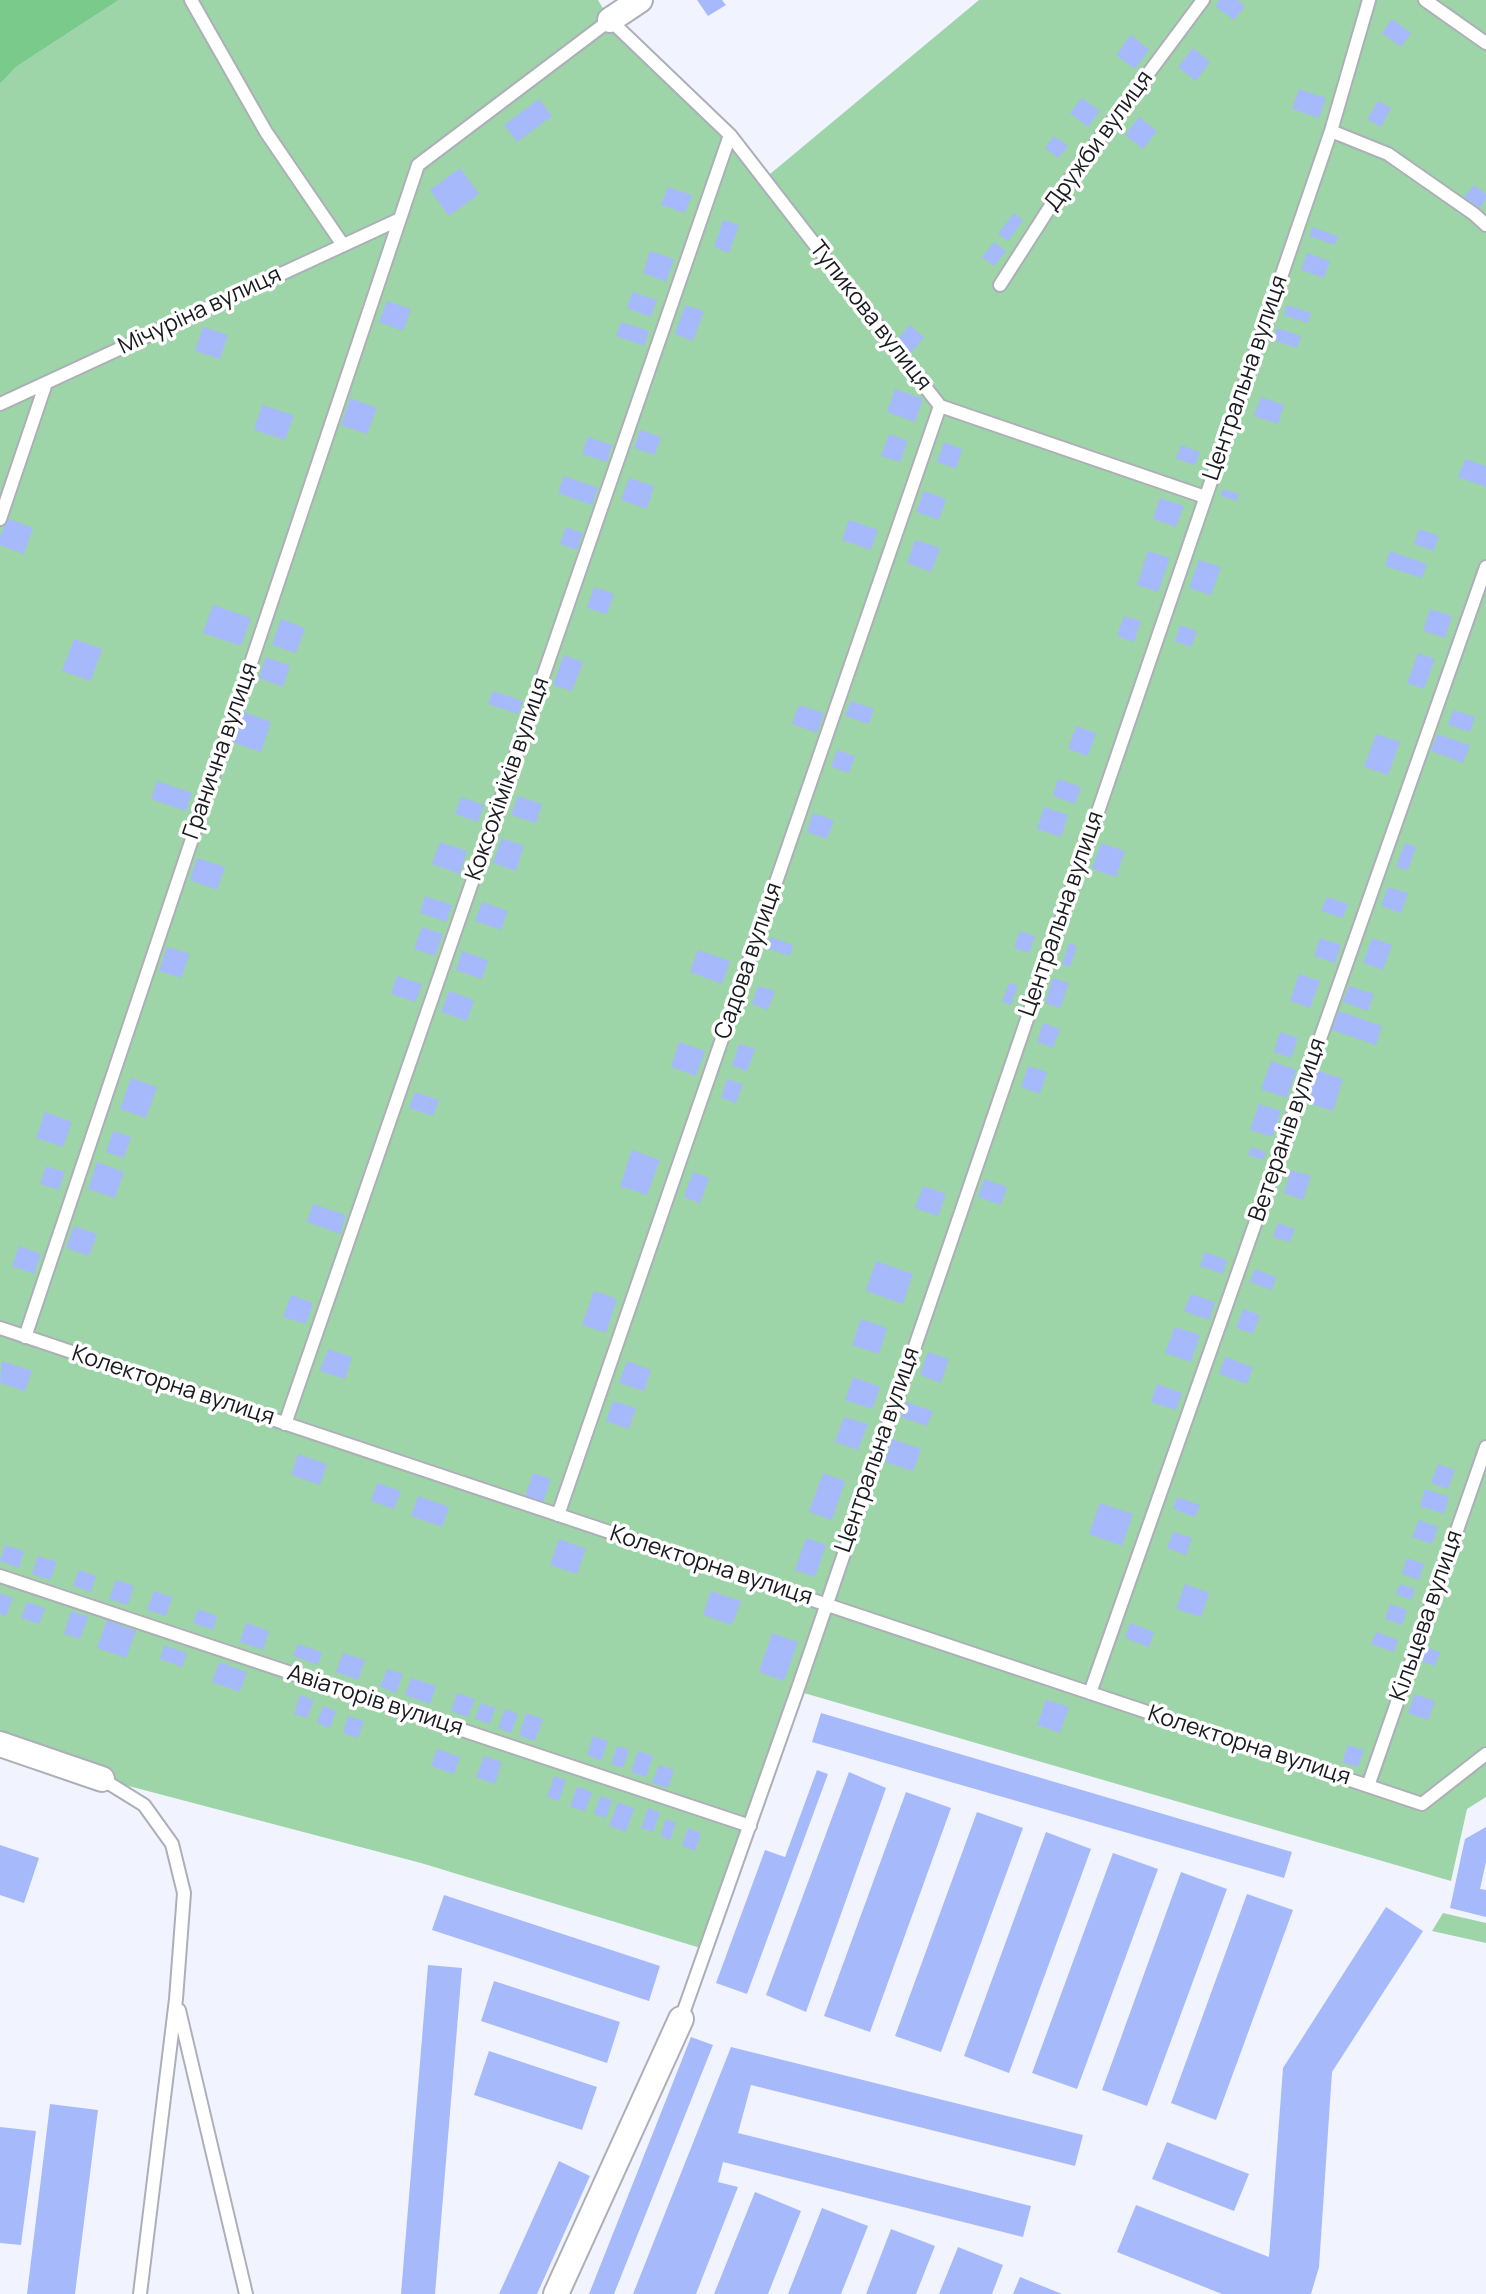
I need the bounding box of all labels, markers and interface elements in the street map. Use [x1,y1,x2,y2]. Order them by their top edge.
street label: Дружби вулиця [1039,65,1159,217]
street label: Тупикова вулиця [803,236,937,396]
street label: Мічуріна вулиця [114,261,286,361]
street label: Центральна вулиця [1198,272,1294,484]
street label: Гранична вулиця [178,659,264,843]
street label: Коксохіміків вулиця [460,674,556,884]
street label: Центральна вулиця [1014,808,1110,1020]
street label: Садова вулиця [709,879,789,1043]
street label: Ветеранів вулиця [1244,1035,1332,1225]
street label: Колекторна вулиця [68,1340,278,1432]
street label: Центральна вулиця [830,1344,926,1556]
street label: Колекторна вулиця [606,1520,816,1612]
street label: Кільцева вулиця [1385,1527,1469,1705]
street label: Авіаторів вулиця [284,1660,466,1742]
street label: Колекторна вулиця [1144,1700,1354,1792]

